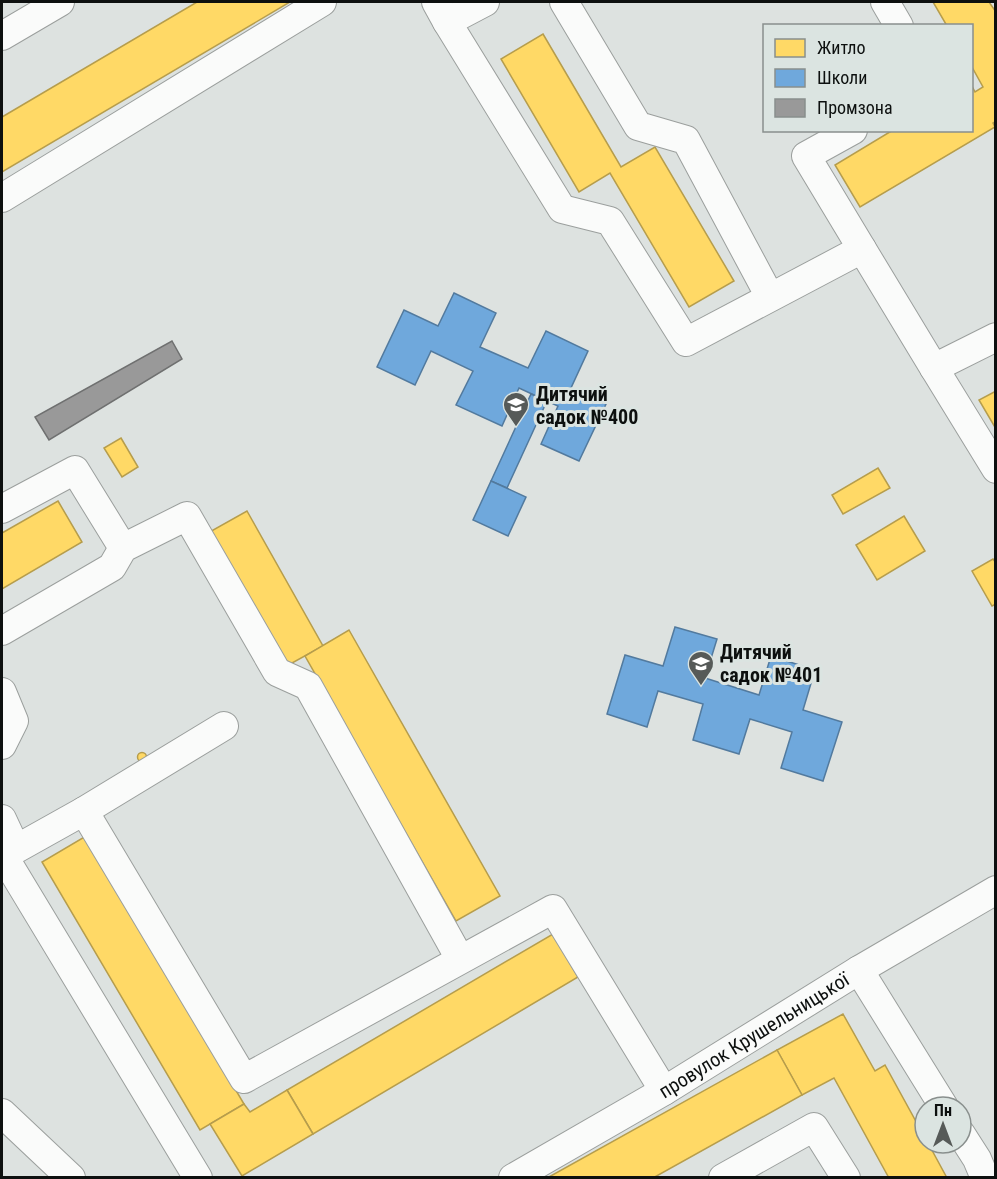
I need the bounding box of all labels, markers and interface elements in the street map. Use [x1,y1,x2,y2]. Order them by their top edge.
legend [763,24,973,132]
text: Житло [817,37,866,58]
text: Школи [817,67,867,88]
text: Промзона [817,97,893,118]
place label: Дитячий садок №400 [536,382,638,429]
school or university icon: Дитячий садок №400 [501,390,531,428]
place label: Дитячий садок №401 [720,640,822,687]
school or university icon: Дитячий садок №401 [686,649,716,687]
street label: провулок Крушельницької [654,967,855,1103]
north arrow [913,1095,973,1155]
text: Пн [934,1101,952,1120]

